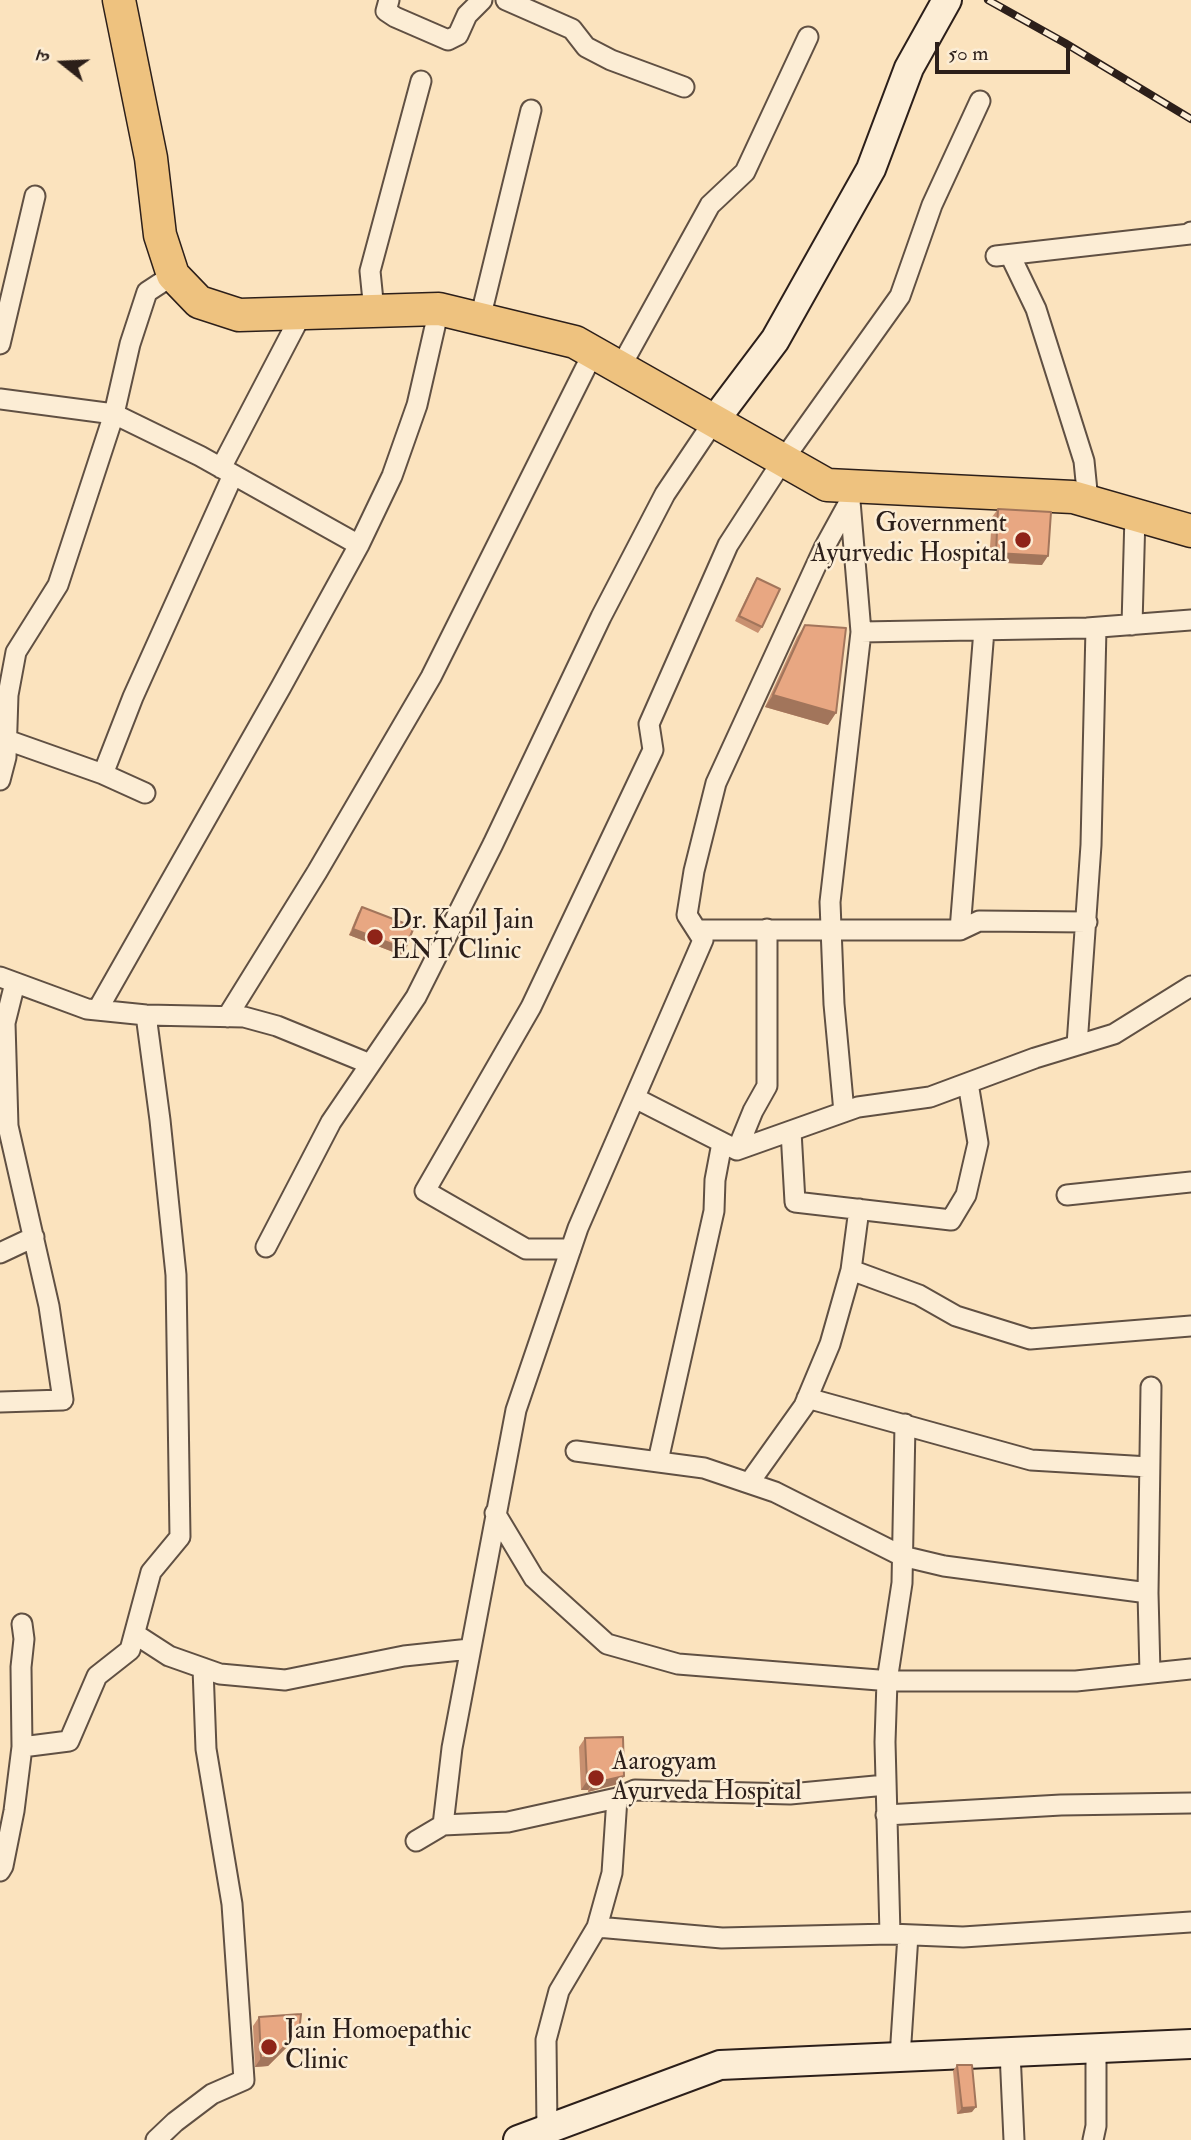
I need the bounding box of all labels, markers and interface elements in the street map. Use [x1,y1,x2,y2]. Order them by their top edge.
north arrow [28,28,98,98]
scale bar [939,28,1074,72]
text: 50 m [948,40,989,67]
text: उ [30,48,56,65]
place label: Government Ayurvedic Hospital [811,509,1007,570]
marker: Government Ayurvedic Hospital [1013,530,1033,550]
place label: Dr. Kapil Jain ENT Clinic [391,906,534,968]
marker: Dr. Kapil Jain ENT Clinic [365,927,385,947]
place label: Aarogyam Ayurveda Hospital [612,1747,802,1809]
marker: Aarogyam Ayurveda Hospital [586,1768,606,1788]
place label: Jain Homoepathic Clinic [285,2016,472,2078]
marker: Jain Homoepathic Clinic [259,2037,279,2057]

